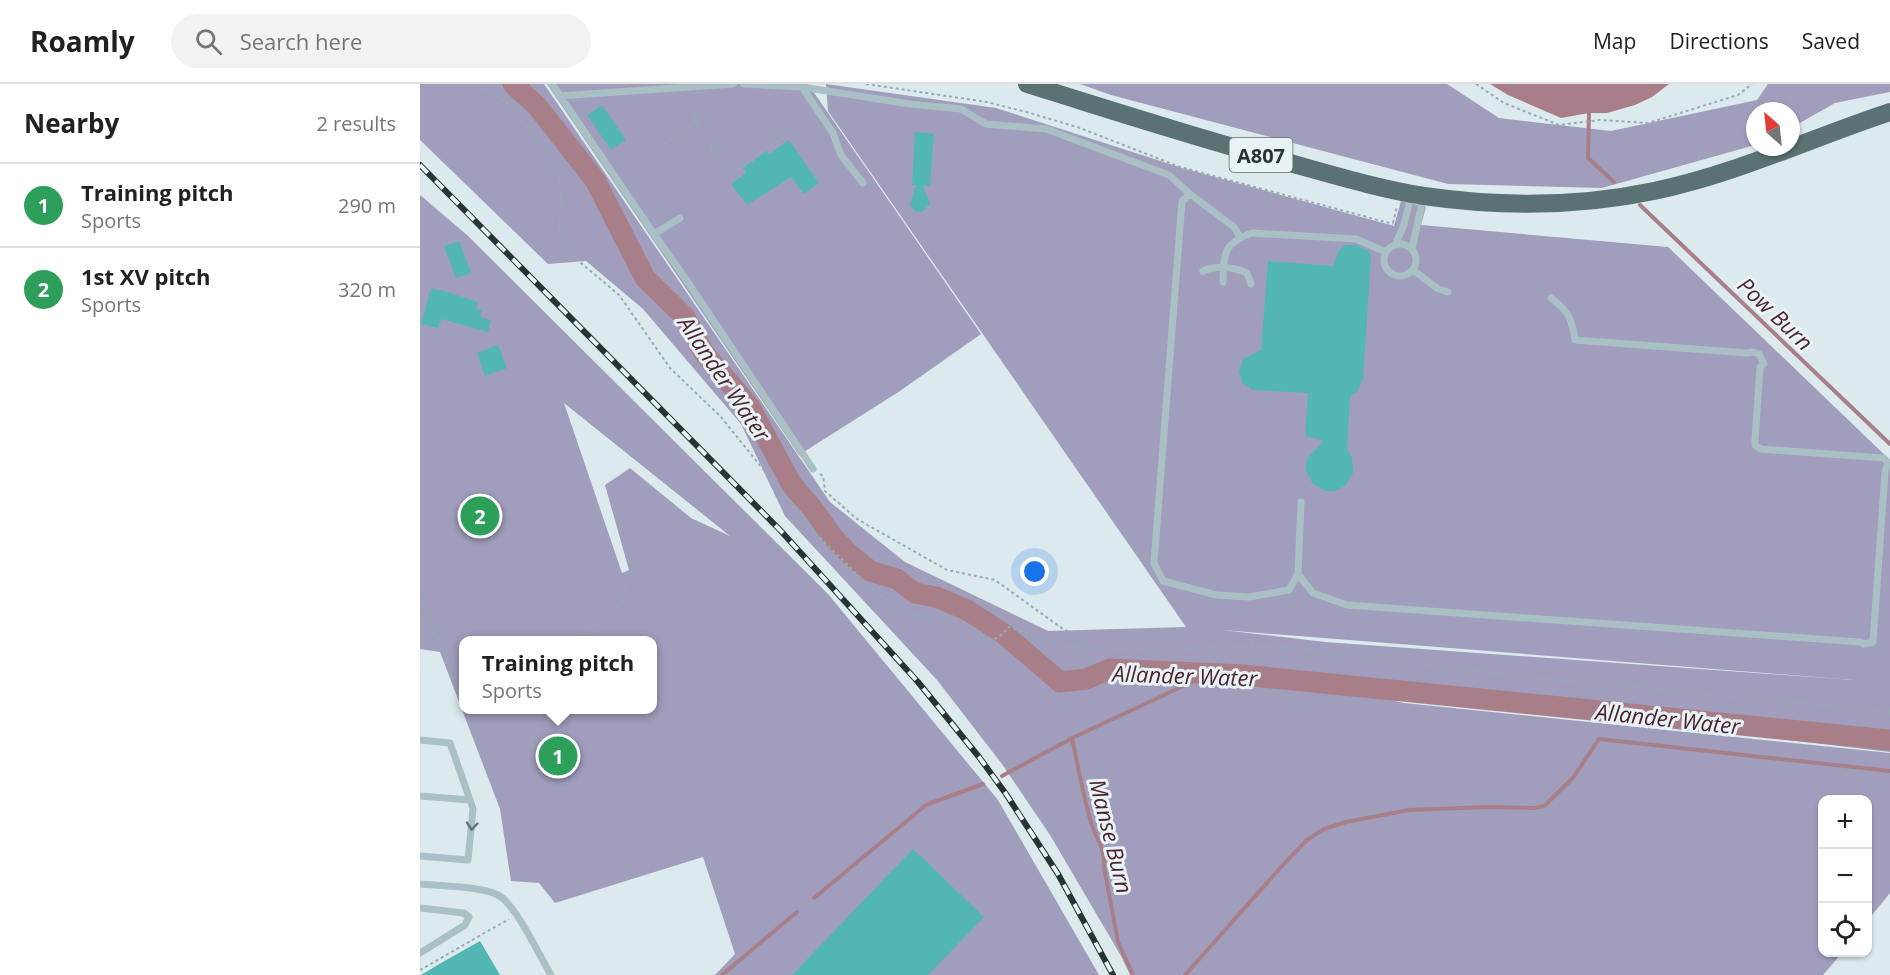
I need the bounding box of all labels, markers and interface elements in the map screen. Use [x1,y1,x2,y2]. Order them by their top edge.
search box [171,14,591,68]
text: Roamly [30,22,135,60]
icon: search [192,25,225,58]
text: Search here [240,26,362,56]
text: Map [1593,27,1636,55]
text: Directions [1669,27,1769,55]
text: Saved [1802,27,1860,55]
north arrow [1746,102,1800,156]
text: Nearby [24,105,119,141]
text: 2 results [316,110,396,137]
road number: A807 [1230,138,1292,172]
text: Training pitch [81,177,233,207]
text: 1 [38,192,49,219]
text: 290 m [338,192,396,219]
text: Sports [81,207,141,234]
text: 1st XV pitch [81,261,210,291]
water label: Pow Burn [1732,270,1820,356]
text: 2 [38,276,49,303]
text: 320 m [338,276,396,303]
text: Sports [81,291,141,318]
water label: Allander Water [671,308,779,447]
pin: 2 [460,494,500,538]
your location [1020,557,1049,586]
popup [459,636,657,714]
text: Training pitch [482,647,634,677]
water label: Allander Water [1110,657,1259,693]
text: Sports [482,677,542,704]
water label: Allander Water [1592,695,1743,741]
pin: 1 [538,734,578,778]
water label: Manse Burn [1083,776,1141,896]
map controls [1818,795,1872,957]
button: + [1818,795,1872,849]
one-way arrow [465,821,478,830]
button: − [1818,849,1872,903]
button: locate [1818,903,1872,957]

